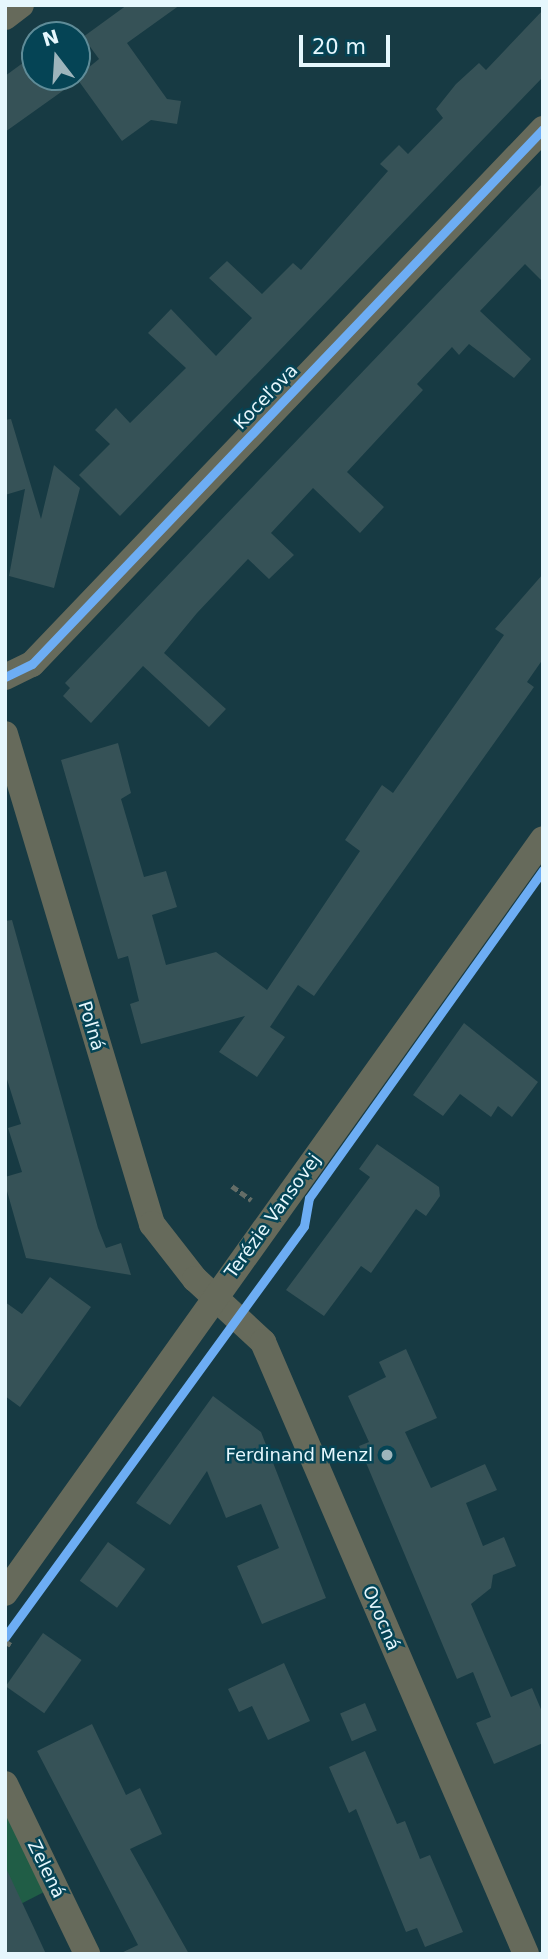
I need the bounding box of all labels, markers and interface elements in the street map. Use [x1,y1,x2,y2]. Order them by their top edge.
north arrow [21,21,91,91]
scale bar [303,21,394,65]
text: N [40,25,61,51]
text: 20 m [312,35,366,59]
street label: Koceľova [230,360,302,434]
street label: Poľná [73,999,109,1053]
street label: Terézie Vansovej [221,1149,325,1283]
place label: Ferdinand Menzl [226,1444,373,1466]
marker: Ferdinand Menzl [379,1447,395,1463]
street label: Ovocná [358,1582,404,1654]
street label: Zelená [23,1836,69,1902]

